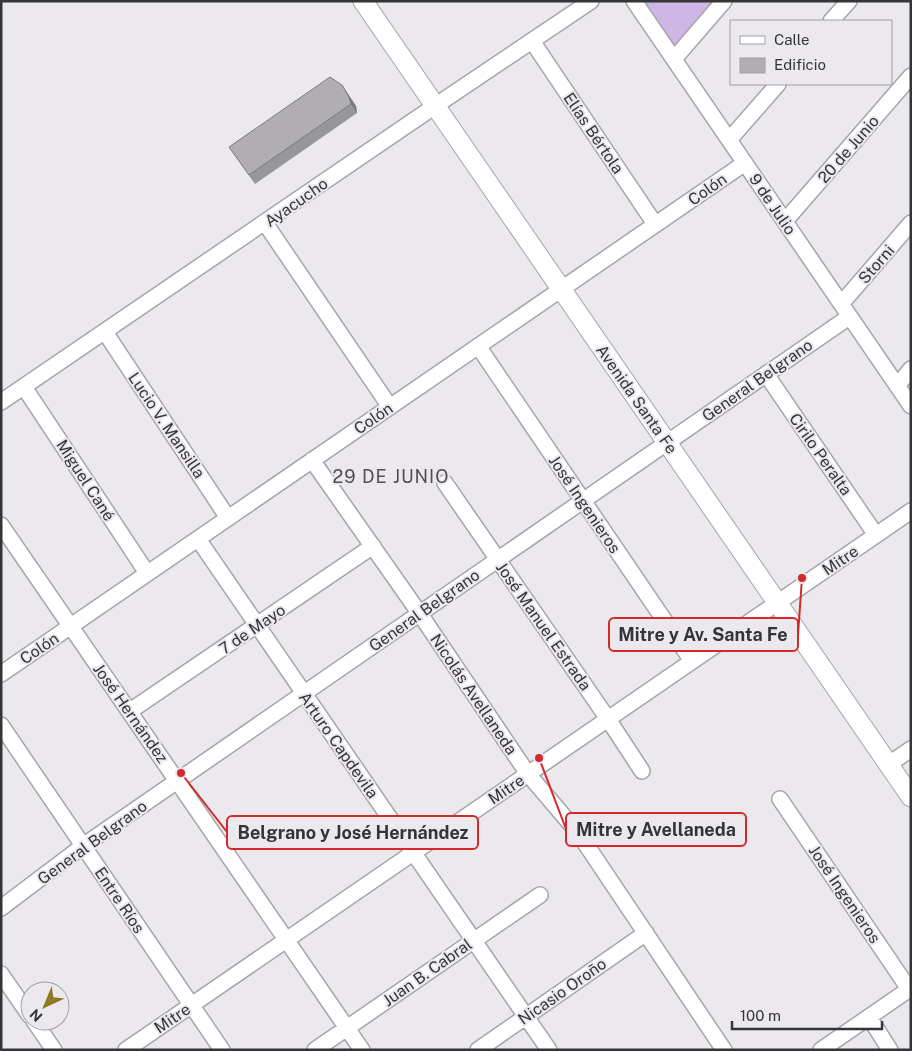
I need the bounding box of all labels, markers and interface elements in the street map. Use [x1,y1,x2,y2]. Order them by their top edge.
legend [730,20,892,85]
text: Calle [774,31,810,48]
text: Edificio [774,56,826,73]
street label: Elías Bértola [560,89,628,177]
street label: 20 de Junio [814,112,883,187]
street label: Colón [684,169,730,209]
street label: 9 de Julio [745,170,800,238]
street label: Ayacucho [261,174,331,231]
street label: Storni [854,241,898,288]
street label: General Belgrano [698,335,816,426]
street label: Avenida Santa Fe [592,341,681,457]
street label: Lucio V. Mansilla [124,369,209,482]
street label: Colón [350,399,396,438]
street label: Cirilo Peralta [785,410,856,499]
street label: Miguel Cané [52,436,119,524]
street label: José Ingenieros [545,452,624,557]
district label: 29 DE JUNIO [333,466,449,487]
street label: Mitre [819,541,862,579]
street label: José Manuel Estrada [492,558,595,694]
street label: General Belgrano [365,565,483,656]
street label: 7 de Mayo [216,600,289,658]
callout: Mitre y Av. Santa Fe [609,618,798,651]
text: Mitre y Av. Santa Fe [618,624,788,645]
street label: Colón [16,629,62,668]
street label: Nicolás Avellaneda [426,630,521,758]
street label: José Hernández [89,660,172,767]
street label: Arturo Capdevila [295,688,382,802]
street label: Mitre [485,770,528,808]
street label: General Belgrano [34,796,151,888]
callout: Mitre y Avellaneda [566,813,746,846]
callout: Belgrano y José Hernández [227,816,478,849]
text: Mitre y Avellaneda [576,819,736,840]
text: Belgrano y José Hernández [237,822,469,843]
street label: José Ingenieros [805,842,884,947]
street label: Entre Ríos [91,864,149,937]
street label: Juan B. Cabral [379,935,476,1010]
street label: Nicasio Oroño [515,954,610,1029]
north arrow [20,981,70,1031]
scale bar [732,998,882,1030]
street label: Mitre [151,999,194,1037]
text: N [26,1006,45,1025]
text: 100 m [740,1007,781,1024]

